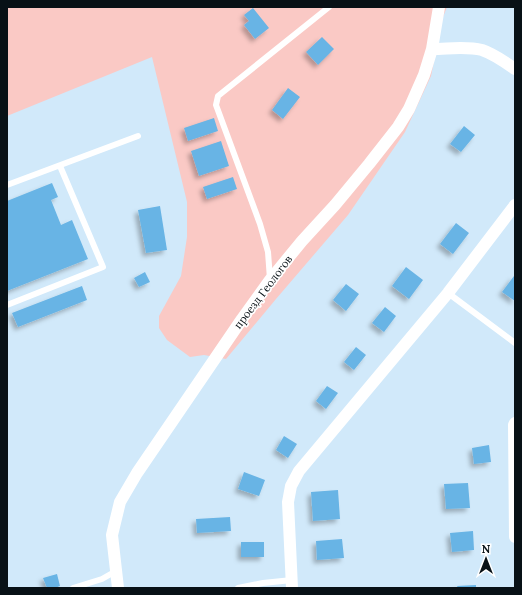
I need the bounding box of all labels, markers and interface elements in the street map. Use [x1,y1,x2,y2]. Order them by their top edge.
street label: проезд Геологов [231,252,295,332]
north arrow [466,539,506,579]
text: N [482,542,491,556]

